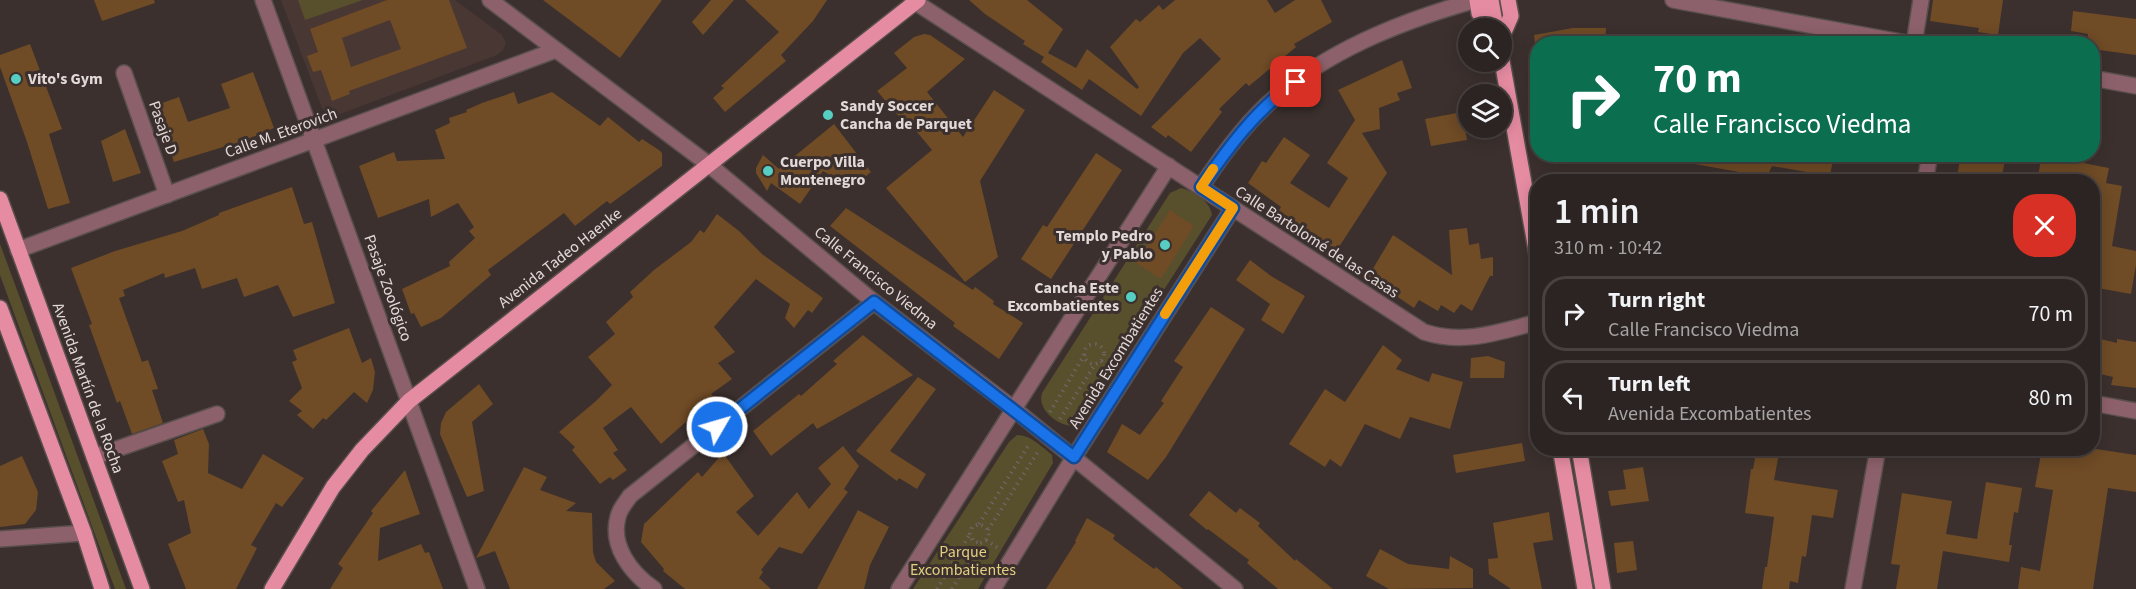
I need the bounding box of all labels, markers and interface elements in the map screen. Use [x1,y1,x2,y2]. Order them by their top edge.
map controls [1458,18,1512,138]
button: search [1458,18,1512,72]
text: 70 m [1653,49,1742,109]
pin [1270,56,1321,107]
icon: right [1554,60,1632,138]
icon: arrive [1279,65,1312,98]
place label: Vito's Gym [27,68,103,90]
marker: Vito's Gym [9,72,23,86]
button: layers [1458,84,1512,138]
place label: Sandy Soccer Cancha de Parquet [840,95,972,135]
street label: Pasaje D [143,98,183,158]
street label: Calle M. Eterovich [222,103,340,163]
text: Calle Francisco Viedma [1653,105,1911,144]
marker: Sandy Soccer Cancha de Parquet [821,108,835,122]
place label: Cuerpo Villa Montenegro [780,151,865,191]
marker: Cuerpo Villa Montenegro [761,164,775,178]
street label: Calle Bartolomé de las Casas [1231,181,1403,303]
text: 1 min [1554,186,1640,237]
button: close [2013,194,2076,257]
street label: Avenida Tadeo Haenke [493,203,627,313]
street label: Calle Francisco Viedma [810,221,942,335]
place label: Templo Pedro y Pablo [1056,225,1153,265]
street label: Pasaje Zoológico [358,231,418,345]
text: 310 m · 10:42 [1554,234,1662,262]
marker: Templo Pedro y Pablo [1158,238,1172,252]
place label: Cancha Este Excombatientes [1007,277,1119,317]
street label: Avenida Excombatientes [1064,283,1169,433]
text: Turn right [1608,284,1705,316]
marker: Cancha Este Excombatientes [1124,290,1138,304]
icon: right [1557,297,1590,330]
text: 70 m [2028,298,2073,330]
street label: Avenida Martín de la Rocha [47,300,129,476]
text: Calle Francisco Viedma [1608,316,1799,344]
text: Turn left [1608,368,1690,400]
icon: left [1557,381,1590,414]
text: 80 m [2028,382,2073,414]
position arrow [685,395,749,459]
text: Avenida Excombatientes [1608,400,1811,428]
park label: Parque Excombatientes [910,541,1016,581]

